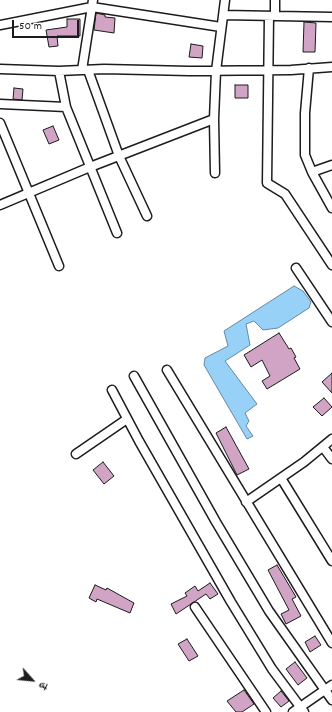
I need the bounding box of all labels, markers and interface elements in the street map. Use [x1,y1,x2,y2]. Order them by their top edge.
scale bar [14,12,81,38]
text: 50 m [19,18,42,35]
north arrow [12,660,52,700]
text: उ [34,679,51,692]

